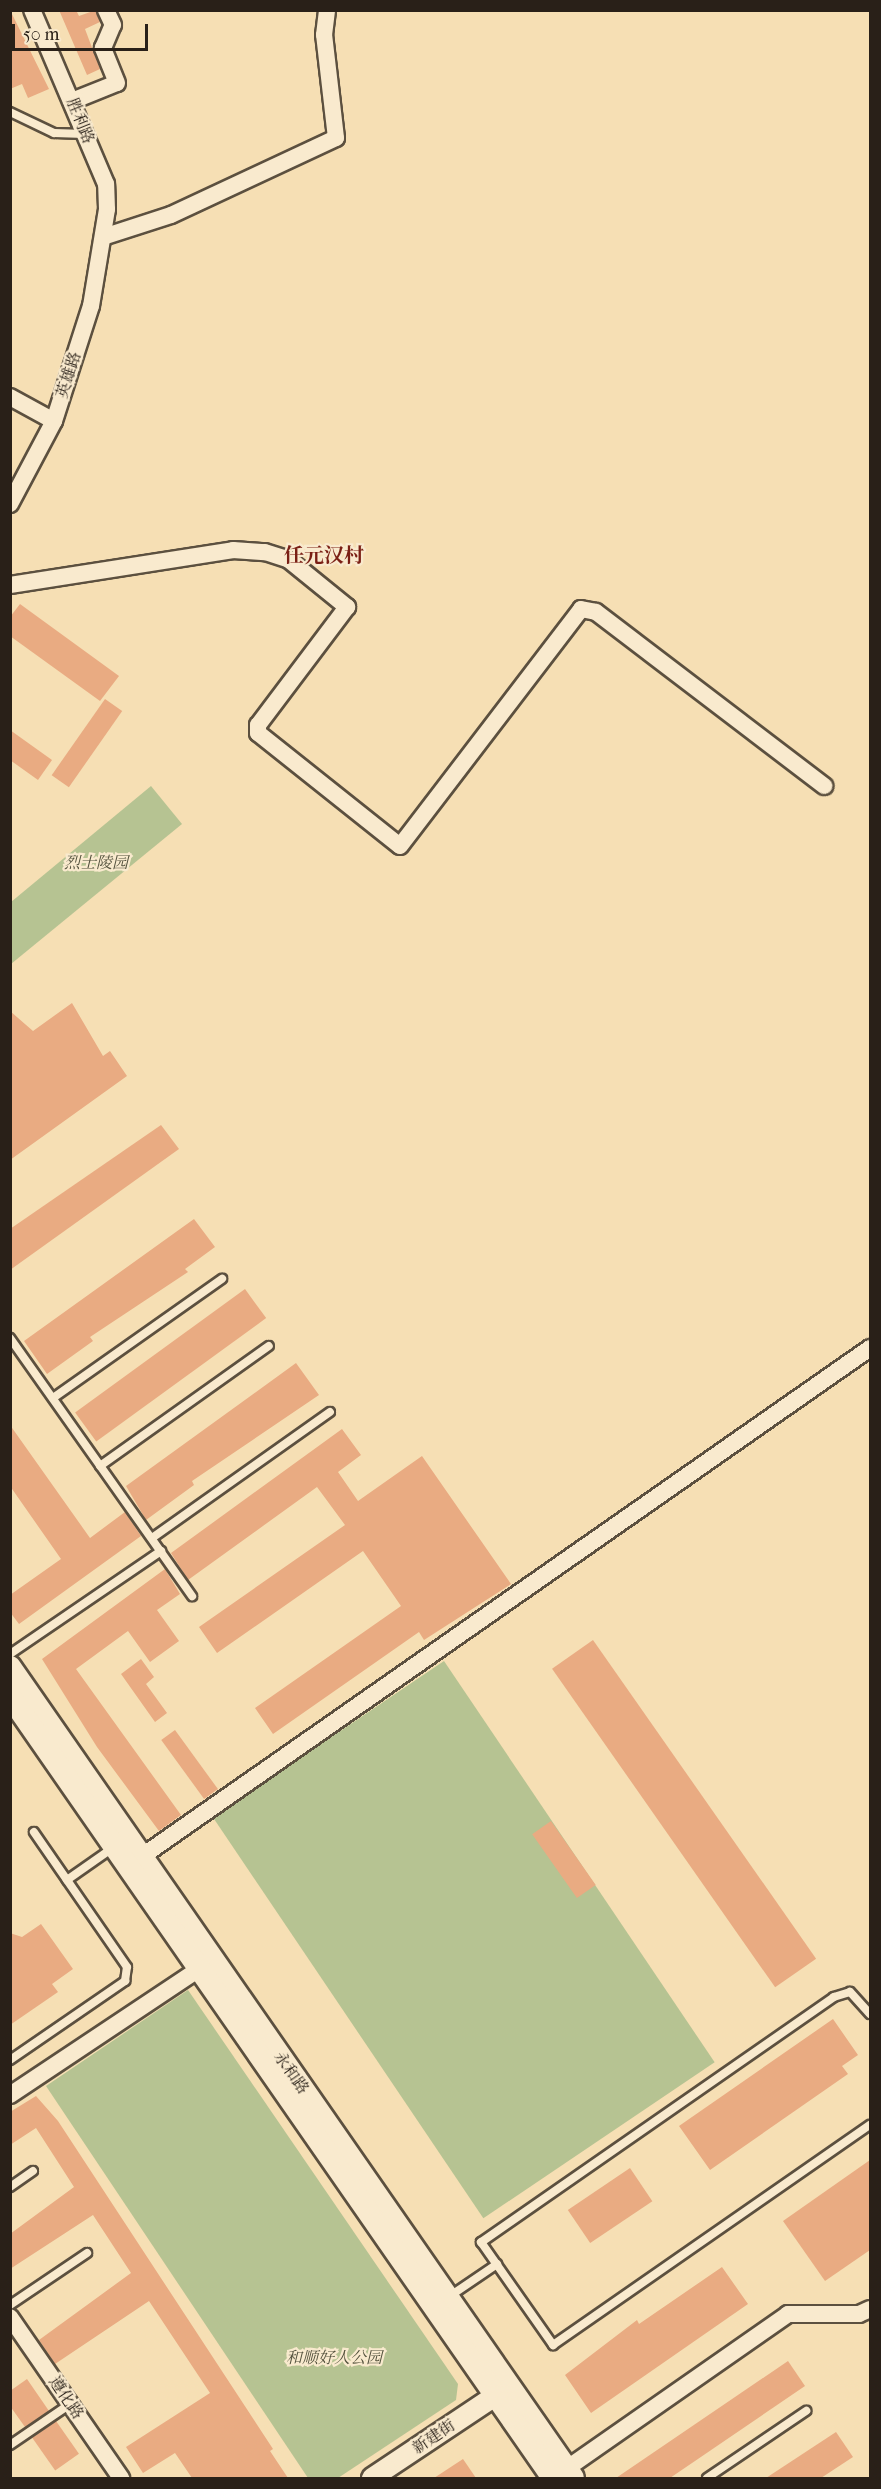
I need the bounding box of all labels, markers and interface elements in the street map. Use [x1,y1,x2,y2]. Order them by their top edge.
scale bar [15,12,152,50]
text: 50 m [23,24,59,45]
street label: 胜利路 [62,95,98,147]
street label: 英雄路 [52,349,86,401]
district label: 任元汉村 [284,543,364,567]
park label: 烈士陵园 [64,853,128,873]
street label: 永和路 [269,2048,313,2098]
park label: 和顺好人公园 [286,2348,382,2368]
street label: 遵化路 [45,2373,87,2423]
street label: 新建街 [409,2416,459,2458]

